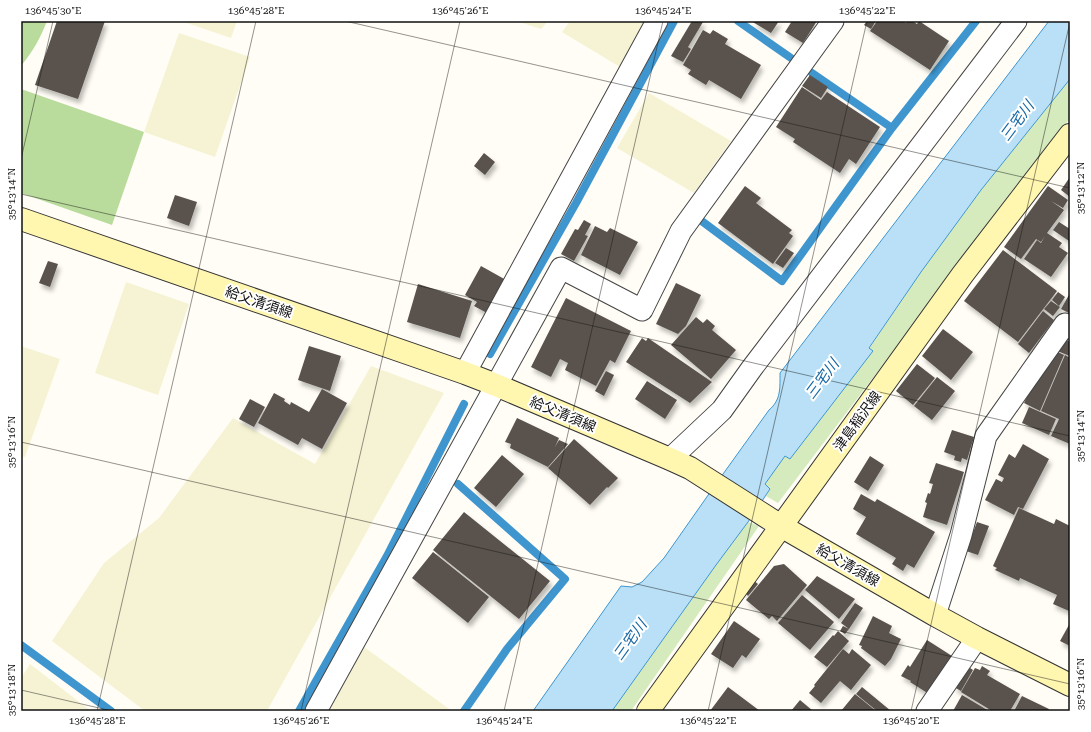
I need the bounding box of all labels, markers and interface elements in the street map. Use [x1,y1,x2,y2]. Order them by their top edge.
text: 136°45'30"E [25,5,81,16]
text: 136°45'28"E [228,5,284,16]
text: 136°45'26"E [432,5,488,16]
text: 136°45'24"E [635,5,691,16]
text: 136°45'22"E [839,5,895,16]
water label: 三宅川 [996,96,1039,144]
text: 35°13'12"N [1075,162,1086,214]
text: 35°13'14"N [6,168,17,220]
street label: 給父清須線 [223,283,295,321]
water label: 三宅川 [801,354,844,402]
street label: 津島稲沢線 [830,388,884,454]
street label: 給父清須線 [528,393,598,435]
text: 35°13'14"N [1075,410,1086,462]
text: 35°13'16"N [6,416,17,468]
street label: 給父清須線 [814,541,882,589]
water label: 三宅川 [609,615,652,663]
text: 35°13'16"N [1075,658,1086,710]
text: 35°13'18"N [6,664,17,716]
text: 136°45'28"E [69,715,125,726]
text: 136°45'26"E [273,715,329,726]
text: 136°45'24"E [476,715,532,726]
text: 136°45'22"E [680,715,736,726]
text: 136°45'20"E [883,715,939,726]

